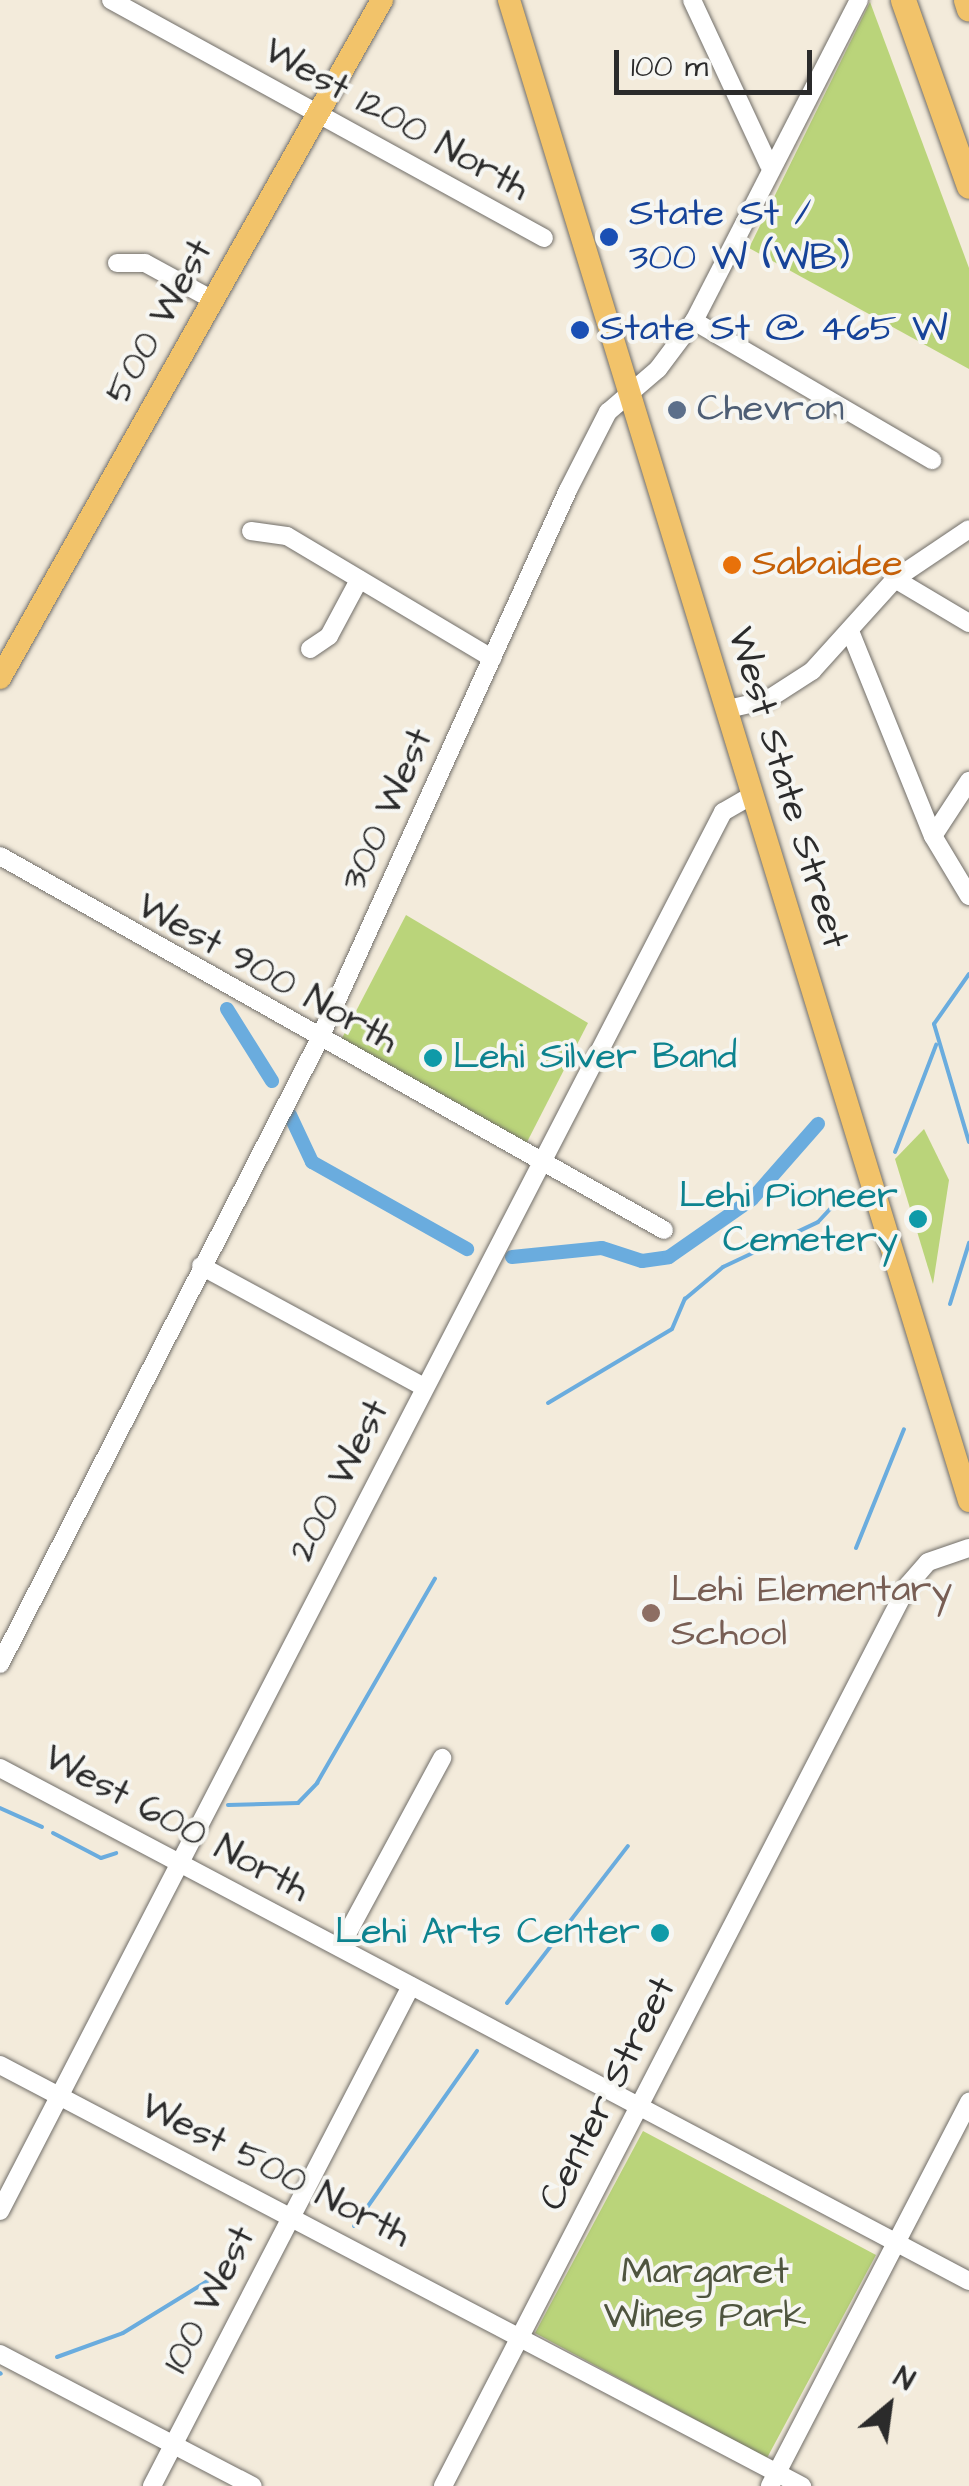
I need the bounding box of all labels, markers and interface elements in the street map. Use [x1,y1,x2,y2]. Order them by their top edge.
street label: West 1200 North [255,28,537,212]
scale bar [619,30,816,92]
text: 100 m [631,46,708,88]
place label: State St / 300 W (WB) [629,192,850,282]
marker: State St / 300 W (WB) [598,226,620,248]
street label: 500 West [96,232,224,412]
place label: State St @ 465 W [600,307,948,353]
marker: State St @ 465 W [569,319,591,341]
place label: Chevron [697,387,844,433]
marker: Chevron [666,399,688,421]
place label: Sabaidee [752,542,903,588]
marker: Sabaidee [721,554,743,576]
street label: West State Street [716,622,858,954]
street label: 300 West [332,722,444,898]
street label: West 900 North [129,883,405,1065]
place label: Lehi Silver Band [453,1035,737,1081]
marker: Lehi Silver Band [422,1047,444,1069]
place label: Lehi Pioneer Cemetery [679,1174,898,1264]
marker: Lehi Pioneer Cemetery [907,1208,929,1230]
street label: 200 West [280,1392,400,1570]
place label: Lehi Elementary School [671,1568,952,1658]
marker: Lehi Elementary School [640,1602,662,1624]
street label: West 600 North [36,1735,316,1913]
place label: Lehi Arts Center [335,1910,640,1956]
marker: Lehi Arts Center [649,1922,671,1944]
street label: Center Street [530,1970,686,2218]
street label: West 500 North [133,2083,417,2259]
street label: 100 West [154,2219,266,2381]
park label: Margaret Wines Park [603,2250,807,2340]
north arrow [839,2356,939,2456]
text: N [887,2358,921,2401]

